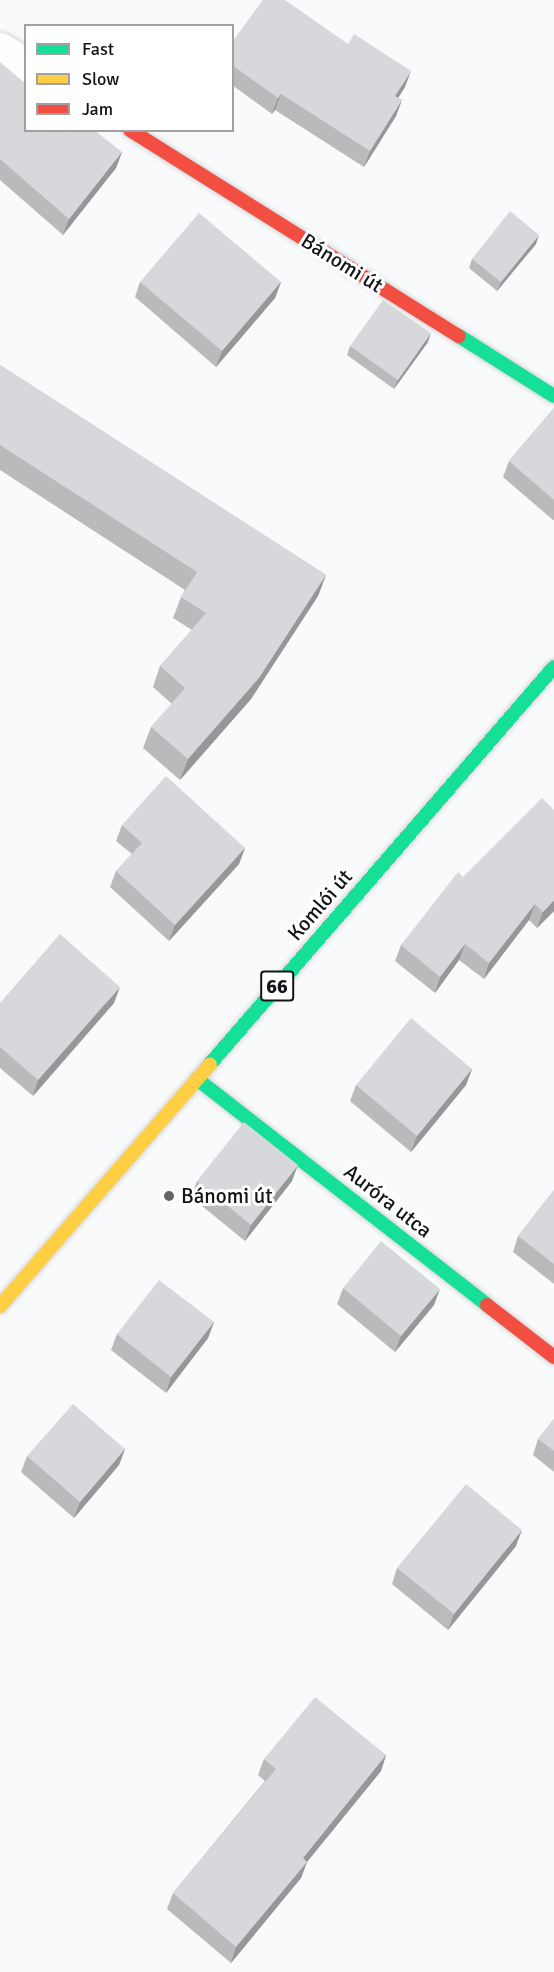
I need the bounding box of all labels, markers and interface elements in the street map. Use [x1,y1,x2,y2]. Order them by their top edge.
legend [24,24,234,132]
text: Fast [82,38,114,60]
text: Slow [82,68,119,90]
text: Jam [82,98,113,120]
street label: Bánomi út [296,228,388,298]
street label: Komlói út [282,864,358,946]
road number: 66 [259,969,295,1003]
street label: Auróra utca [339,1159,437,1243]
place label: Bánomi út [181,1183,273,1209]
marker: Bánomi út [162,1189,176,1203]

